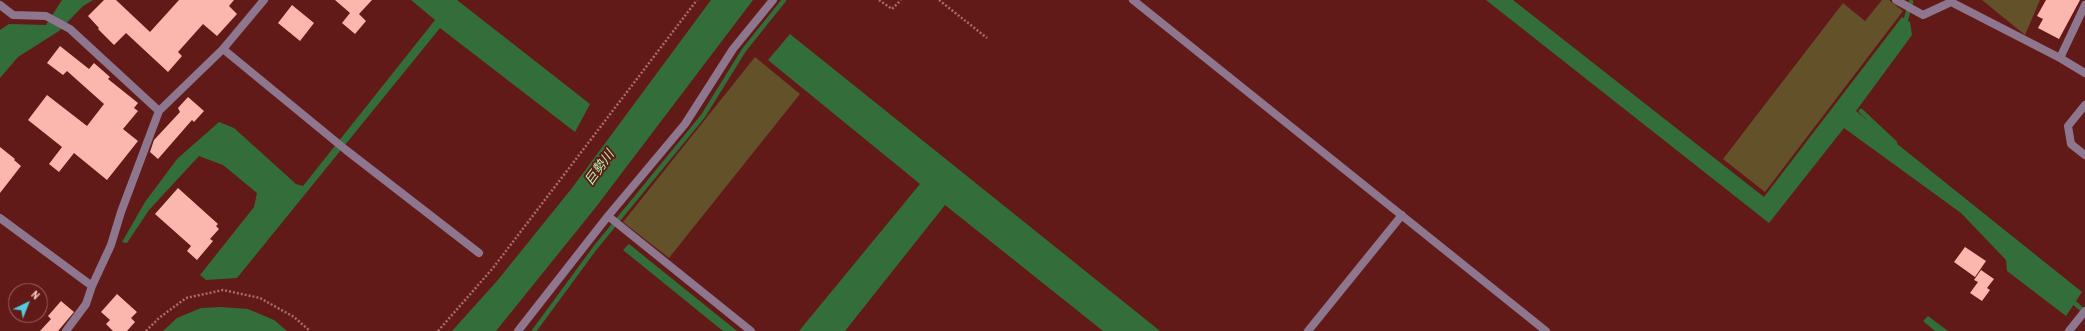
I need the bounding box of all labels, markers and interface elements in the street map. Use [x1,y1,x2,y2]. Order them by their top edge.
water label: 巨勢川 [582,148,618,188]
north arrow [8,283,48,323]
text: N [28,288,43,302]

